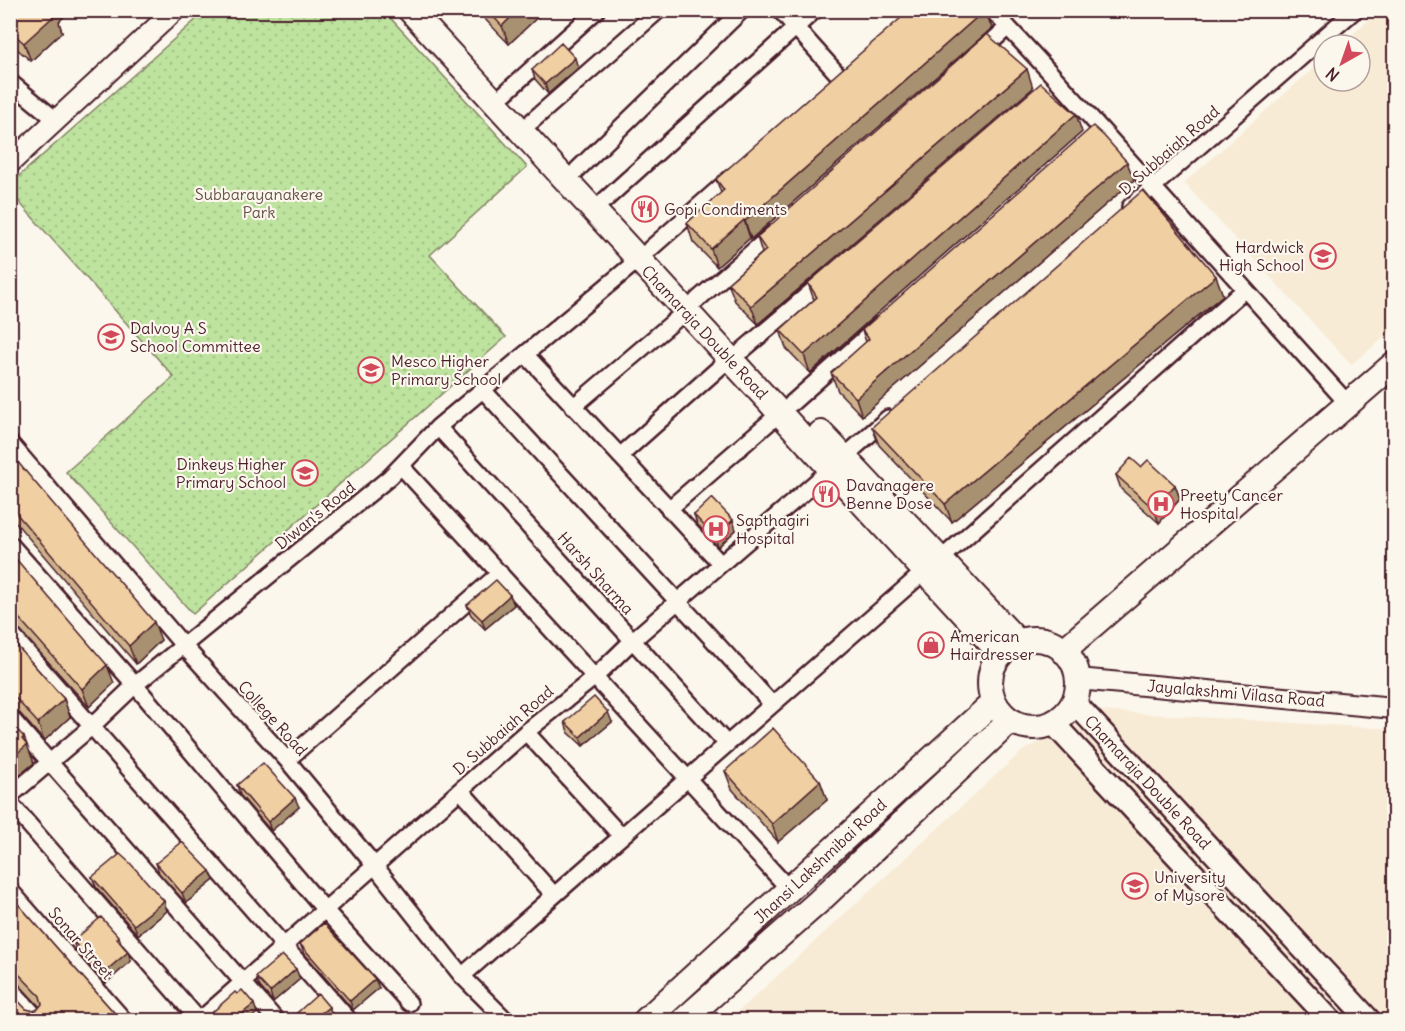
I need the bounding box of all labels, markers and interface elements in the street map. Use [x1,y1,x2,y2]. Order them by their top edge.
north arrow [1312,33,1372,93]
text: N [1322,63,1343,86]
street label: D. Subbaiah Road [1115,101,1223,199]
park label: Subbarayanakere Park [195,184,323,222]
restaurant icon: Gopi Condiments [630,194,660,224]
place label: Gopi Condiments [664,199,787,219]
place label: Hardwick High School [1219,237,1304,275]
school or university icon: Hardwick High School [1308,241,1338,271]
street label: Chamaraja Double Road [638,261,772,403]
place label: Dalvoy A S School Committee [130,318,261,356]
school or university icon: Dalvoy A S School Committee [96,322,126,352]
place label: Mesco Higher Primary School [391,351,501,389]
school or university icon: Mesco Higher Primary School [356,355,386,385]
place label: Dinkeys Higher Primary School [176,454,286,492]
school or university icon: Dinkeys Higher Primary School [290,458,320,488]
place label: Davanagere Benne Dose [846,475,934,513]
street label: Diwan's Road [271,477,359,553]
restaurant icon: Davanagere Benne Dose [811,479,841,509]
place label: Preety Cancer Hospital [1180,485,1283,523]
hospital icon: Preety Cancer Hospital [1146,489,1176,519]
place label: Sapthagiri Hospital [736,510,809,548]
hospital icon: Sapthagiri Hospital [701,514,731,544]
street label: Harsh Sharma [554,528,638,618]
place label: American Hairdresser [950,626,1035,664]
shop icon: American Hairdresser [916,630,946,660]
street label: Jayalakshmi Vilasa Road [1146,675,1326,711]
street label: College Road [234,676,312,760]
street label: D. Subbaiah Road [449,681,557,779]
street label: Chamaraja Double Road [1081,711,1215,853]
street label: Jhansi Lakshmibai Road [750,794,890,928]
place label: University of Mysore [1154,867,1226,905]
school or university icon: University of Mysore [1120,871,1150,901]
street label: Sonar Street [44,903,118,984]

